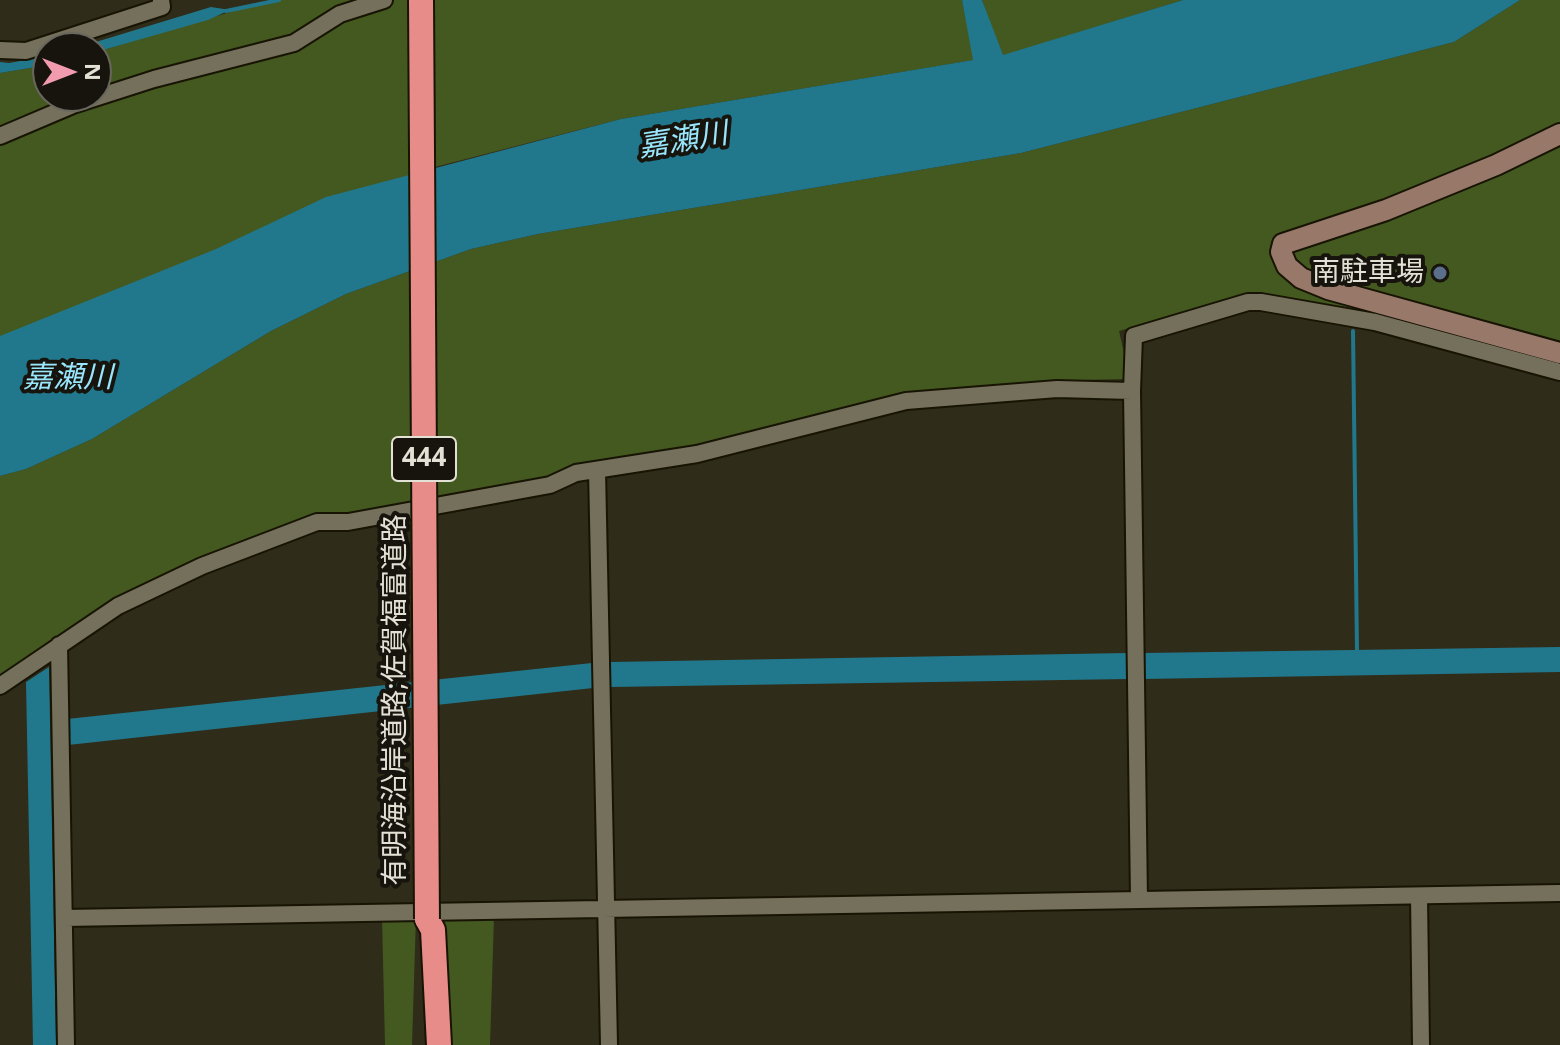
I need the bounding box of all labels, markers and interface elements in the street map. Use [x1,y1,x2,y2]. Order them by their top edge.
north arrow [32,32,112,112]
text: N [79,63,109,81]
water label: 嘉瀬川 [636,116,730,166]
place label: 南駐車場 [1312,256,1424,290]
marker: 南駐車場 [1431,264,1449,282]
water label: 嘉瀬川 [23,360,113,396]
road number: 444 [392,437,456,481]
street label: 有明海沿岸道路;佐賀福富道路 [379,514,413,886]

